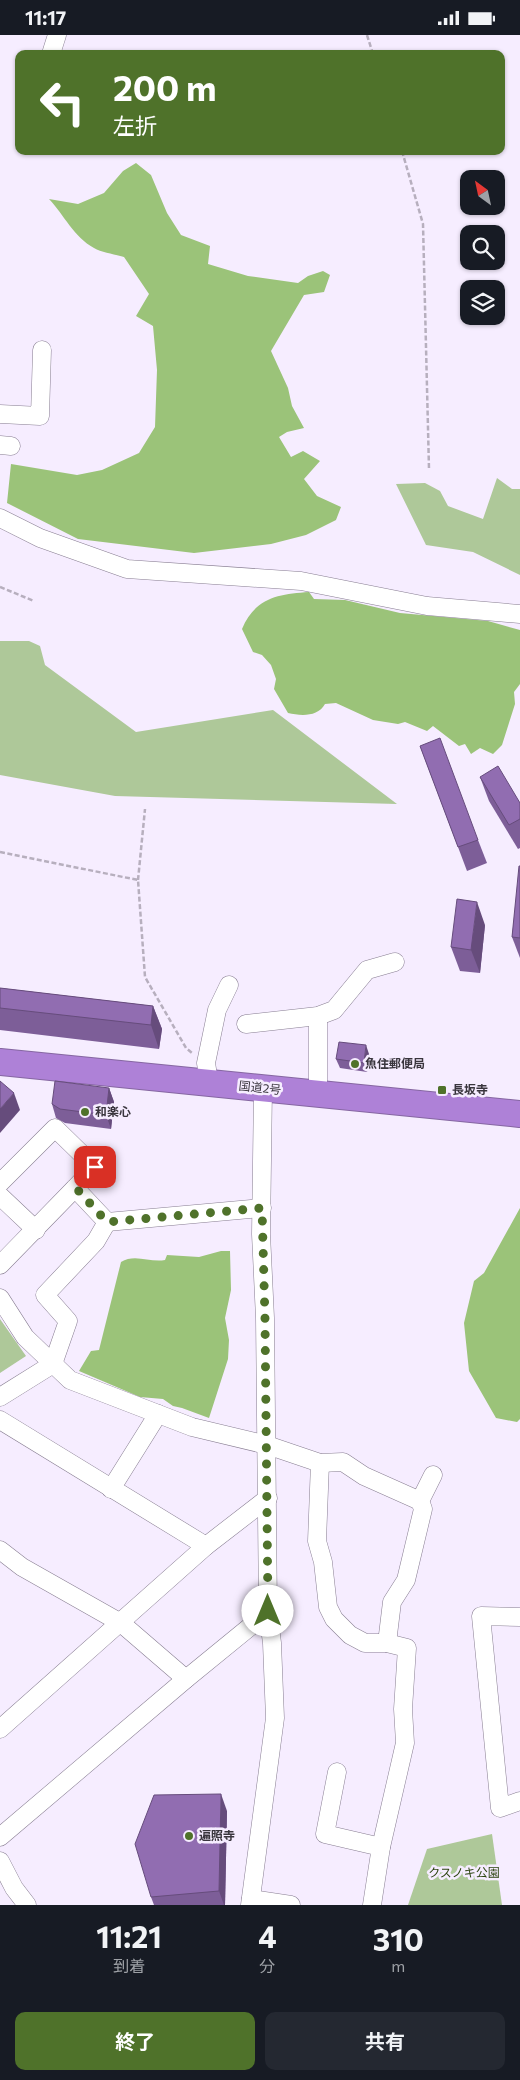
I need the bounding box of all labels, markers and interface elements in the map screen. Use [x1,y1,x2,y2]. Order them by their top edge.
text: 11:17 [25,6,66,29]
text: 200 m [113,65,216,108]
icon: left [30,70,95,135]
text: 左折 [113,112,157,139]
north arrow [460,170,505,215]
map controls [460,170,505,325]
button: search [460,225,505,270]
button: layers [460,280,505,325]
place label: 魚住郵便局 [365,1056,425,1070]
marker: 魚住郵便局 [349,1058,361,1070]
street label: 国道2号 [238,1078,282,1096]
place label: 長坂寺 [452,1082,488,1096]
marker: 長坂寺 [436,1084,448,1096]
place label: 和楽心 [95,1104,131,1118]
marker: 和楽心 [79,1106,91,1118]
pin [74,1146,116,1188]
icon: arrive [81,1153,109,1181]
position arrow [241,1584,293,1636]
place label: 遍照寺 [199,1828,235,1842]
marker: 遍照寺 [183,1830,195,1842]
park label: クスノキ公園 [428,1865,500,1879]
text: 11:21 [96,1917,162,1954]
text: 4 [258,1917,277,1954]
text: 310 [373,1920,424,1957]
text: 到着 [113,1956,145,1975]
text: 分 [259,1956,275,1975]
text: m [391,1956,405,1975]
button: 終了 [15,2012,255,2070]
button: 共有 [265,2012,505,2070]

